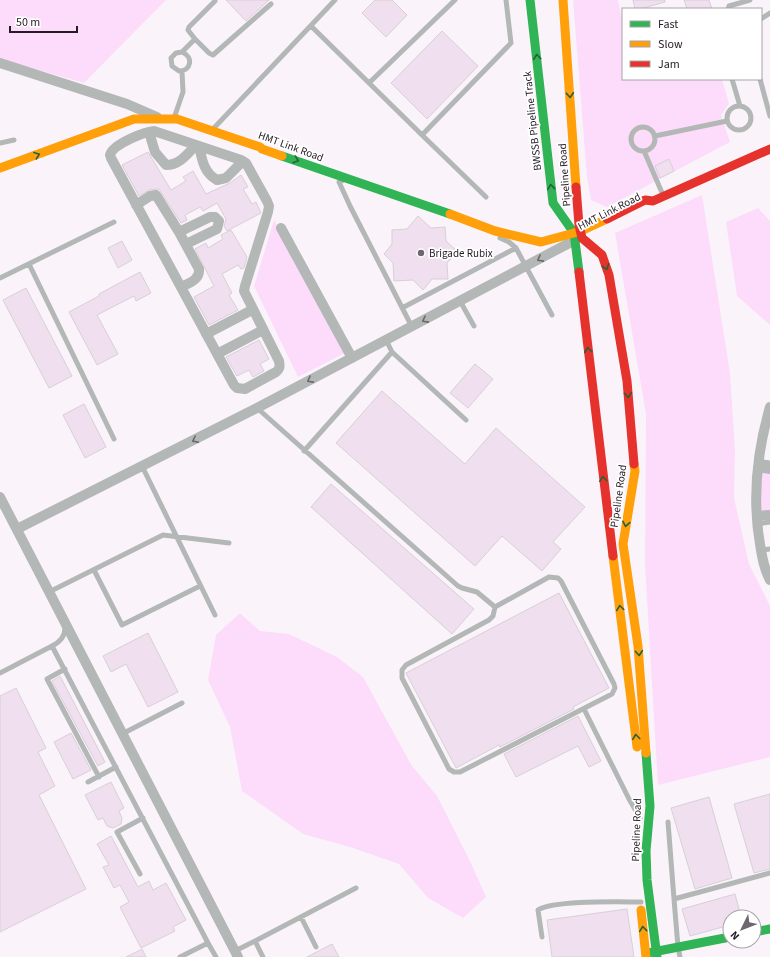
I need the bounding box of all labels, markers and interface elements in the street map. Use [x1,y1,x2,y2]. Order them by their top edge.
scale bar [10,8,77,34]
legend [622,8,762,80]
text: 50 m [16,14,40,31]
text: Fast [658,16,678,33]
text: Slow [658,36,683,53]
one-way arrow [533,54,542,60]
text: Jam [658,56,680,73]
street label: BWSSB Pipeline Track [520,70,545,171]
one-way arrow [565,92,574,98]
street label: HMT Link Road [256,128,326,165]
street label: Pipeline Road [555,143,574,207]
one-way arrow [33,151,40,159]
one-way arrow [292,156,299,164]
one-way arrow [547,184,556,190]
street label: HMT Link Road [575,189,643,234]
place label: Brigade Rubix [429,246,493,261]
marker: Brigade Rubix [416,248,426,258]
one-way arrow [537,254,544,261]
one-way arrow [602,264,610,271]
one-way arrow [422,315,429,322]
one-way arrow [583,347,592,353]
one-way arrow [307,376,314,383]
one-way arrow [624,392,633,398]
one-way arrow [191,435,199,442]
street label: Pipeline Road [607,464,630,528]
one-way arrow [599,476,608,482]
one-way arrow [622,521,631,527]
one-way arrow [616,605,625,611]
one-way arrow [634,650,643,656]
one-way arrow [632,734,641,740]
street label: Pipeline Road [628,798,645,862]
north arrow [722,909,762,949]
one-way arrow [639,926,648,932]
text: N [727,928,743,943]

